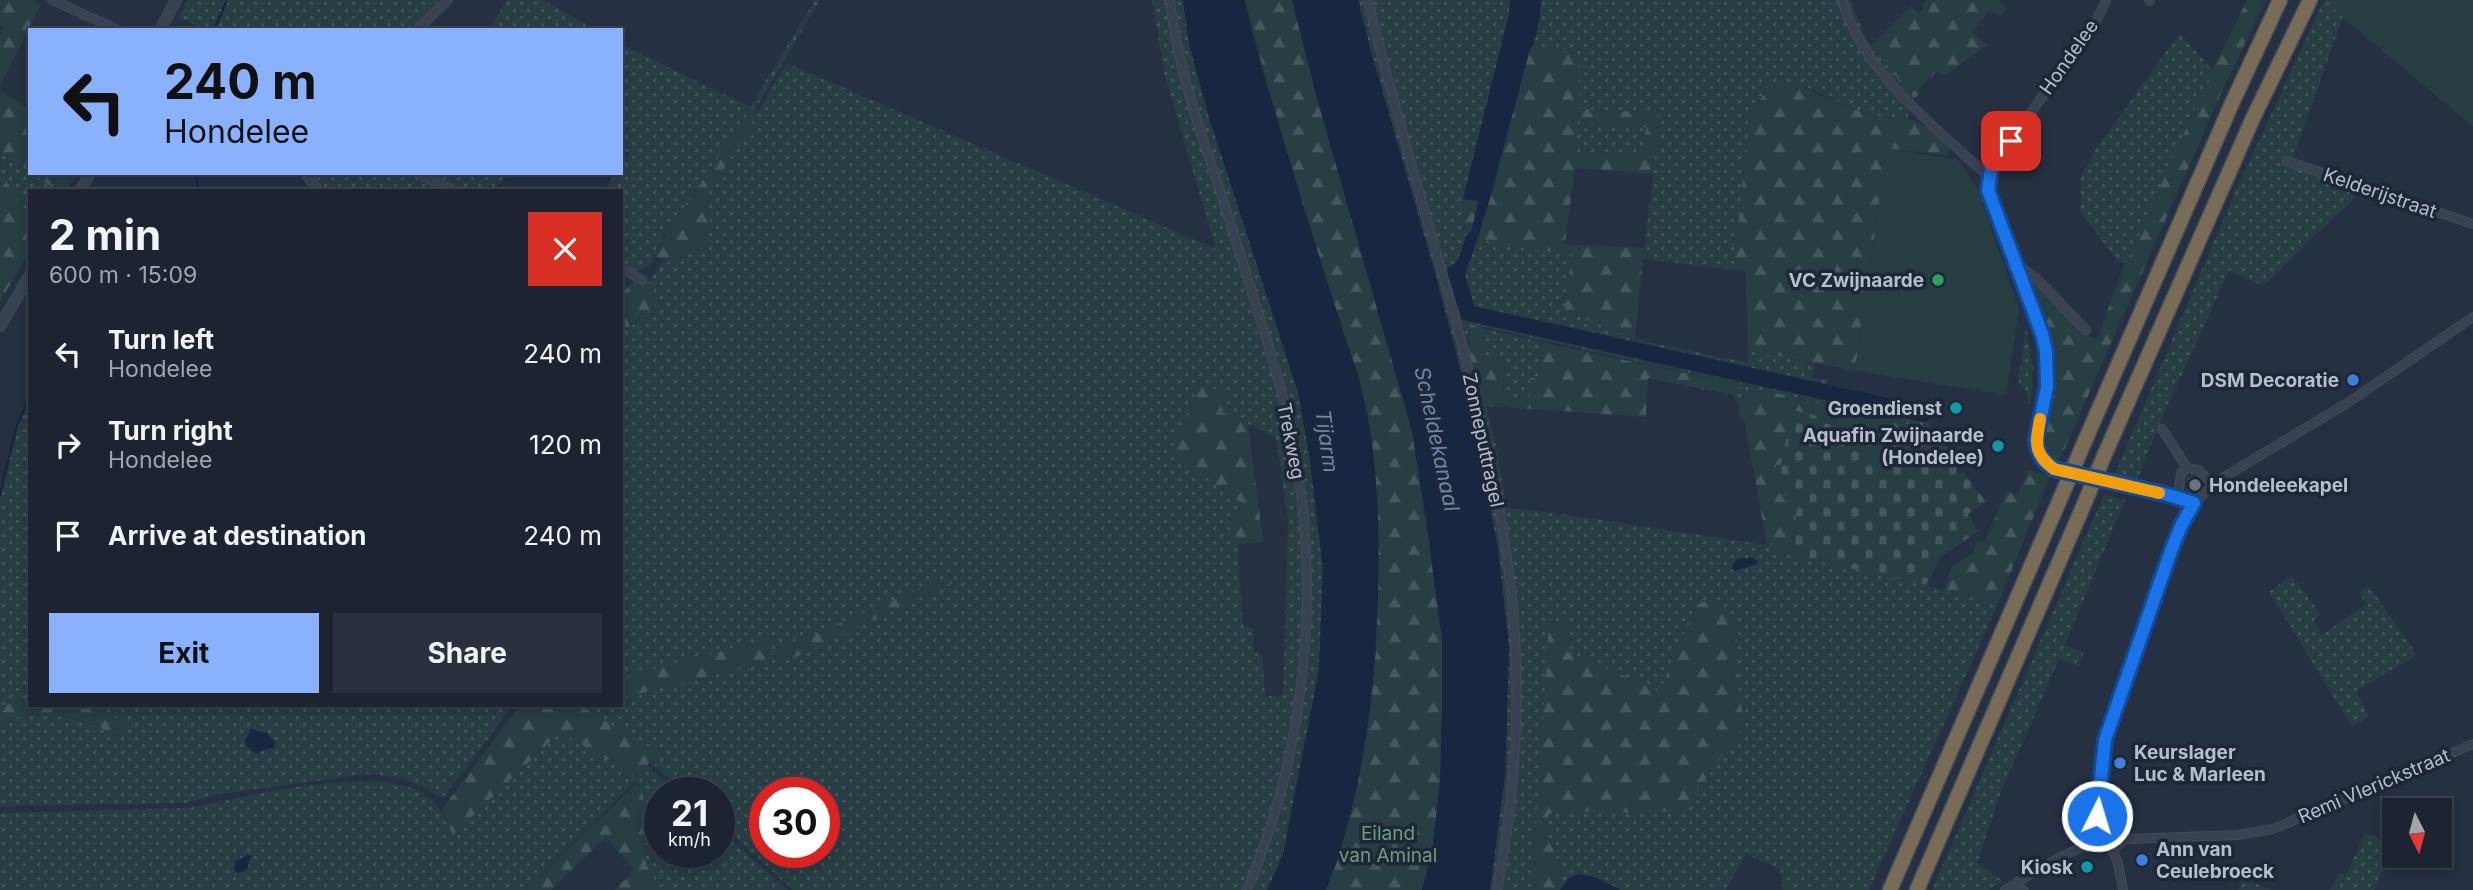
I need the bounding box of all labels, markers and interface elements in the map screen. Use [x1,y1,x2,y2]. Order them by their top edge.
street label: Hondelee [2035,15,2103,99]
text: 240 m [164,52,317,111]
icon: left [49,56,140,147]
pin [1981,111,2041,171]
text: Hondelee [164,112,309,151]
icon: arrive [1992,122,2030,160]
street label: Kelderijstraat [2320,163,2440,223]
text: 2 min [49,209,161,260]
button: close [528,212,602,286]
text: 600 m · 15:09 [49,261,197,289]
place label: VC Zwijnaarde [1788,269,1924,292]
marker: VC Zwijnaarde [1930,272,1946,288]
text: Turn left [108,324,214,355]
icon: left [49,335,87,373]
text: 240 m [523,338,602,369]
text: Hondelee [108,355,212,383]
water label: Scheldekanaal [1409,364,1465,515]
place label: DSM Decoratie [2201,369,2339,392]
street label: Zonneputtragel [1458,371,1508,509]
marker: DSM Decoratie [2345,372,2361,388]
place label: Groendienst [1828,397,1942,420]
marker: Groendienst [1948,400,1964,416]
street label: Trekweg [1272,401,1310,481]
water label: Tijarm [1310,408,1344,474]
text: Turn right [108,415,233,446]
place label: Aquafin Zwijnaarde (Hondelee) [1803,424,1984,469]
icon: right [49,426,87,464]
text: 120 m [529,429,602,460]
marker: Aquafin Zwijnaarde (Hondelee) [1990,438,2006,454]
text: Hondelee [108,446,212,474]
place label: Hondeleekapel [2209,474,2348,497]
marker: Hondeleekapel [2187,477,2203,493]
icon: arrive [49,517,87,555]
text: Arrive at destination [108,520,367,551]
text: 240 m [523,520,602,551]
button: Exit [49,613,319,693]
button: Share [333,613,602,693]
place label: Keurslager Luc & Marleen [2134,741,2266,786]
street label: Remi Vlerickstraat [2295,744,2453,828]
marker: Keurslager Luc & Marleen [2112,755,2128,771]
speed limit sign: 30 [749,777,840,868]
position arrow [2060,779,2134,853]
text: 21 [671,792,708,834]
north arrow [2382,798,2452,868]
map controls [2382,798,2452,868]
park label: Eiland van Aminal [1339,822,1437,867]
text: km/h [668,829,711,850]
place label: Ann van Ceulebroeck [2156,838,2274,883]
marker: Ann van Ceulebroeck [2134,852,2150,868]
place label: Kiosk [2021,856,2073,879]
marker: Kiosk [2079,859,2095,875]

